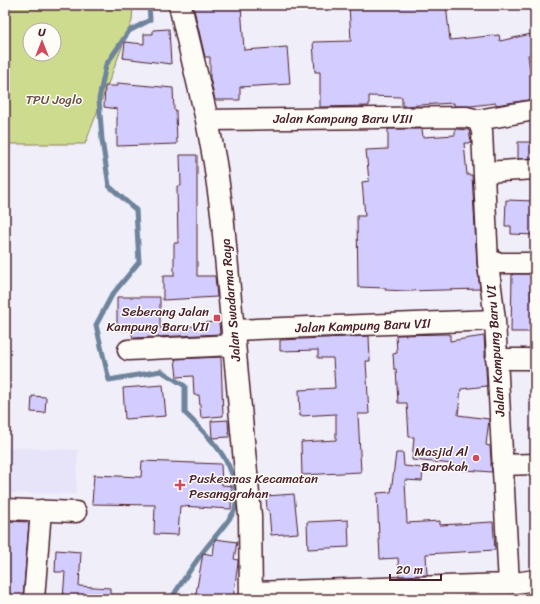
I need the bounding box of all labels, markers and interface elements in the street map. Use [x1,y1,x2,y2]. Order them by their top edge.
north arrow [22,22,62,62]
text: U [38,23,46,42]
park label: TPU Joglo [26,88,83,111]
street label: Jalan Kampung Baru VIII [272,107,413,130]
street label: Jalan Swadarma Raya [214,237,247,363]
street label: Jalan Kampung Baru VI [479,284,512,418]
place label: Seberang Jalan Kampung Baru VII [106,300,209,338]
street label: Jalan Kampung Baru VII [294,312,431,339]
marker: Seberang Jalan Kampung Baru VII [212,313,222,323]
place label: Masjid Al Barokah [415,440,468,478]
marker: Masjid Al Barokah [471,453,481,463]
place label: Puskesmas Kecamatan Pesanggrahan [189,467,318,505]
marker: Puskesmas Kecamatan Pesanggrahan [174,479,186,491]
scale bar [390,556,441,582]
text: 20 m [396,559,423,581]

